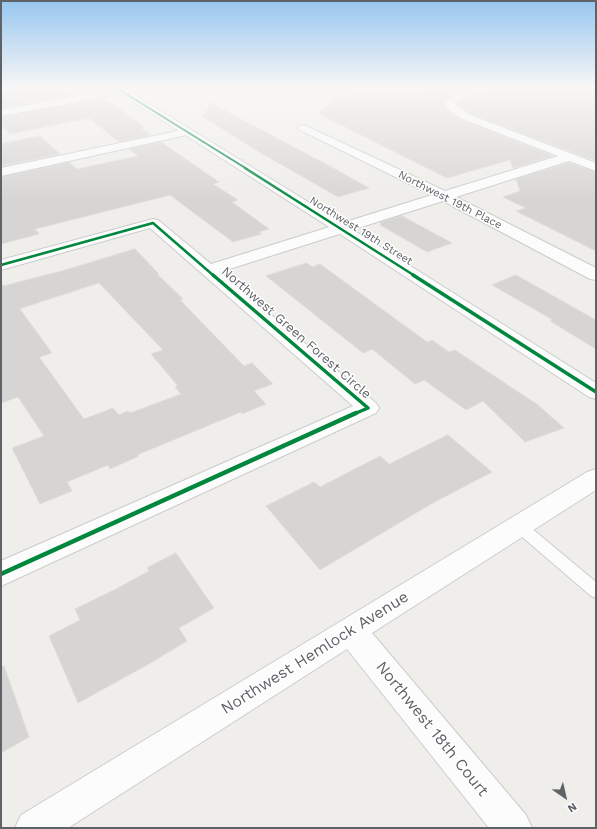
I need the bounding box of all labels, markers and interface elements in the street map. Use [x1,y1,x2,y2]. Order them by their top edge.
street label: Northwest 19th Place [396,168,504,232]
street label: Northwest 19th Street [307,194,415,268]
street label: Northwest Green Forest Circle [218,264,374,402]
street label: Northwest Hemlock Avenue [218,587,412,719]
street label: Northwest 18th Court [372,658,492,800]
north arrow [545,777,585,817]
text: N [565,800,579,815]

